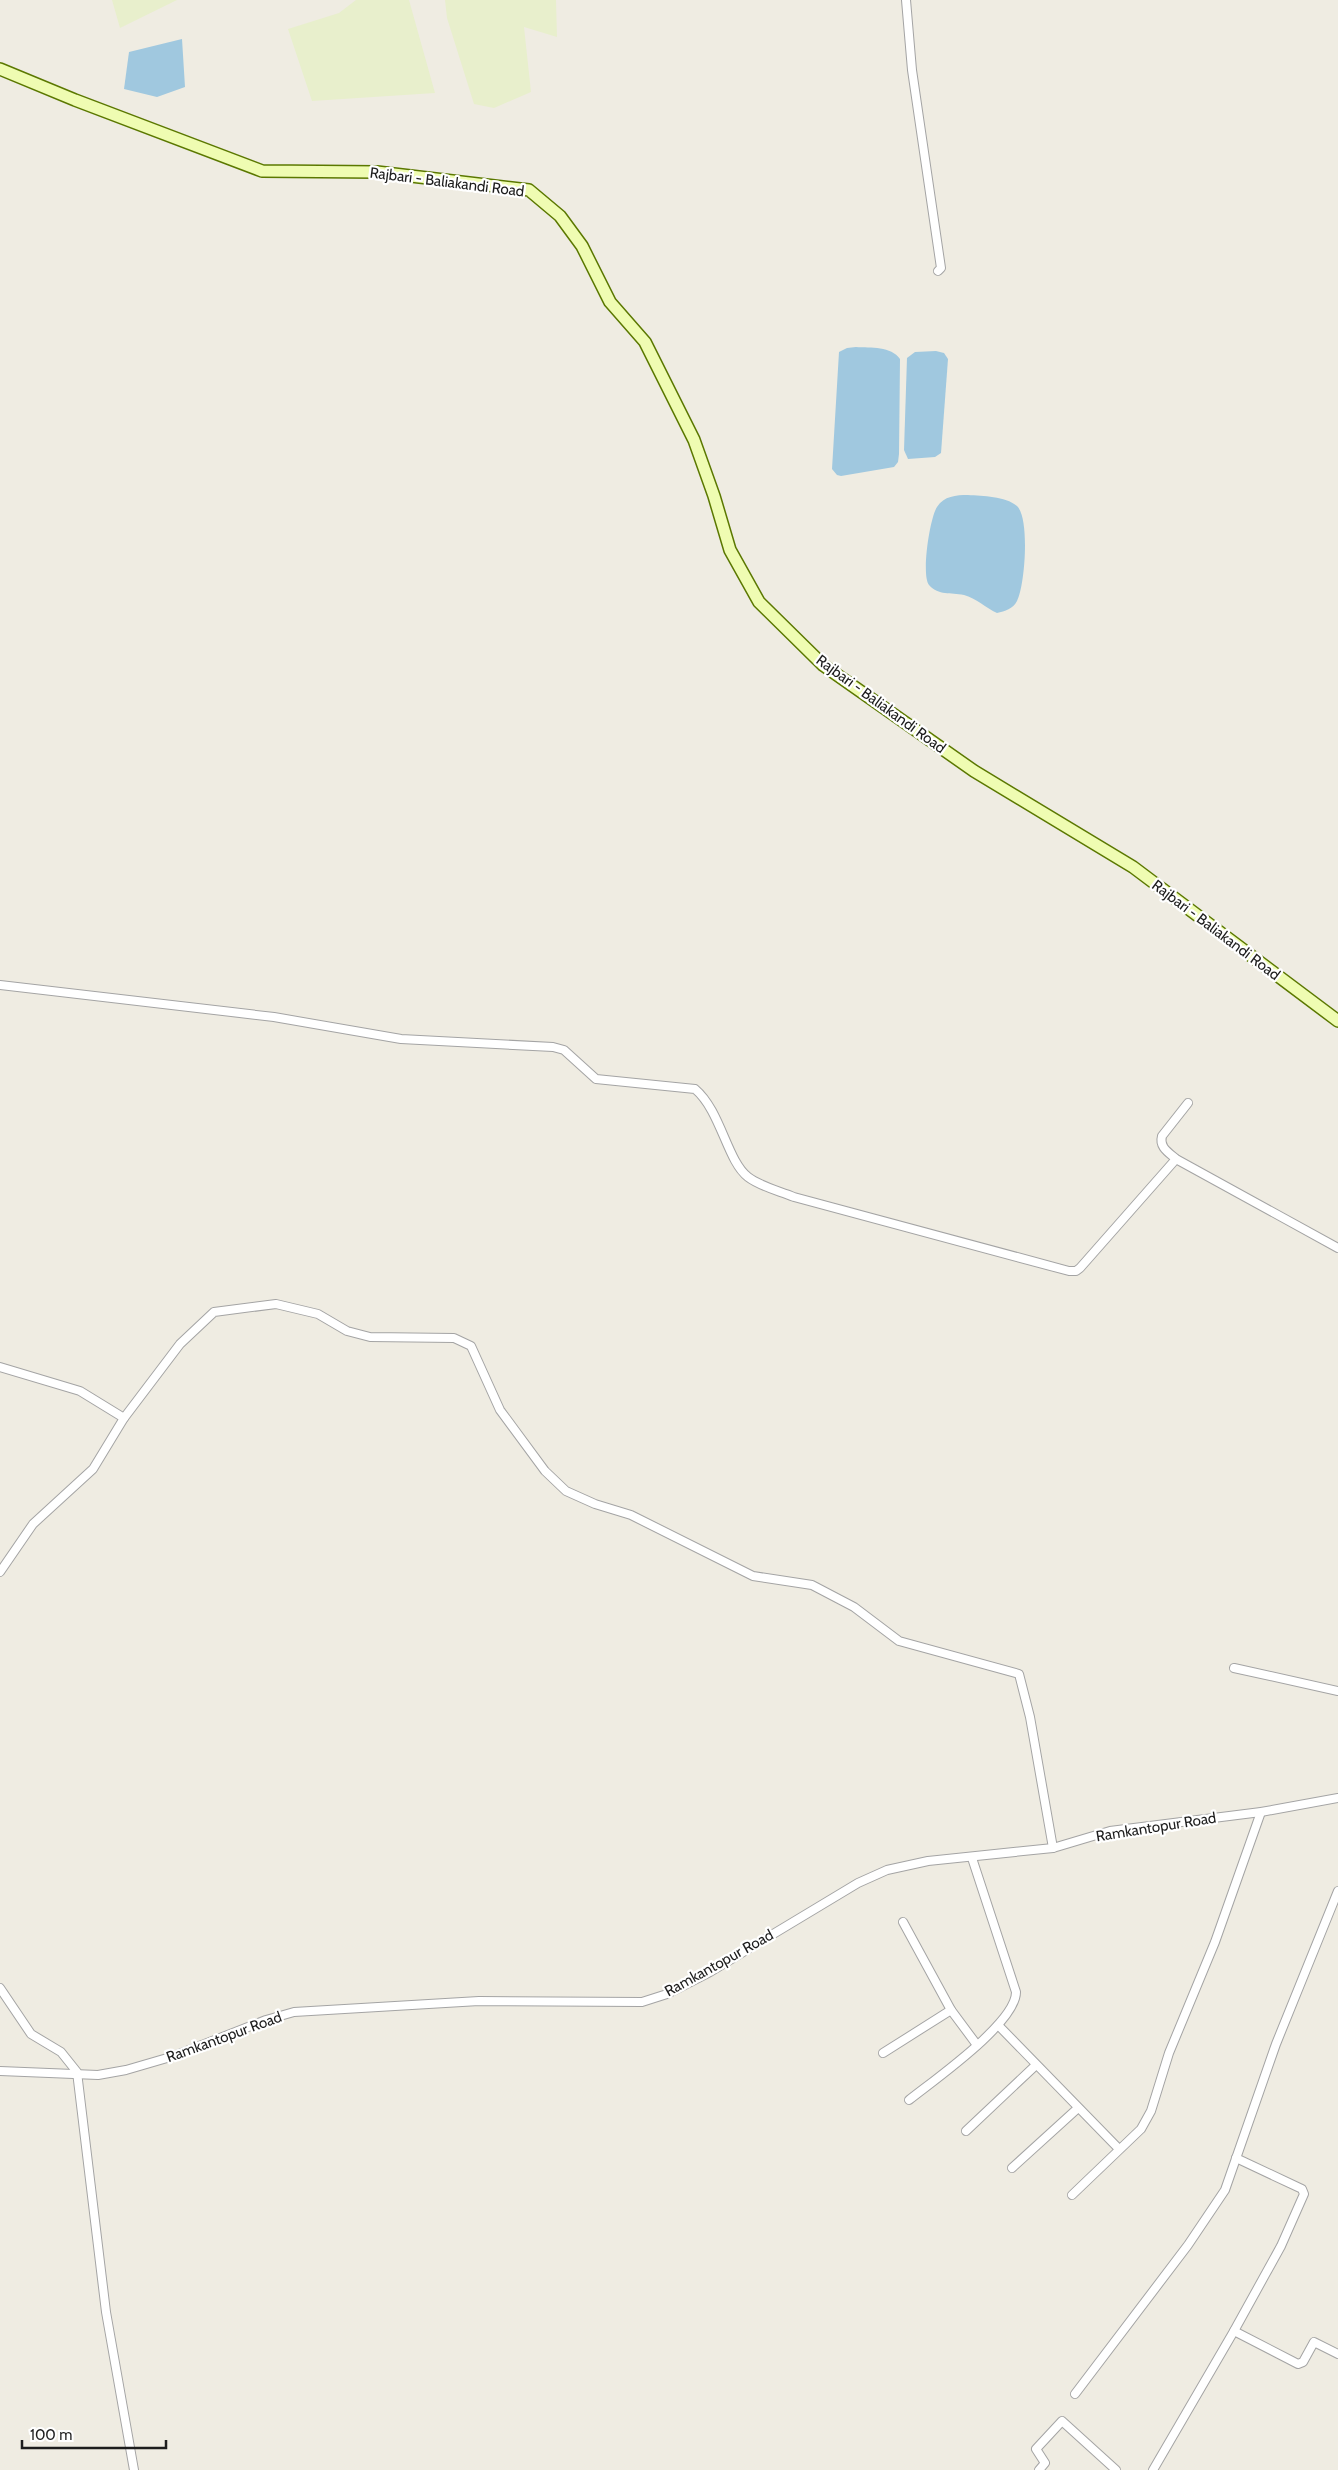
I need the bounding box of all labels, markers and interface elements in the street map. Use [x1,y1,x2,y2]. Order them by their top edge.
street label: Rajbari - Baliakandi Road [369,164,525,200]
street label: Rajbari - Baliakandi Road [813,651,949,757]
street label: Rajbari - Baliakandi Road [1148,876,1284,984]
street label: Ramkantopur Road [1095,1809,1217,1845]
street label: Ramkantopur Road [661,1926,777,2000]
street label: Ramkantopur Road [164,2008,284,2066]
scale bar [22,2418,166,2450]
text: 100 m [30,2426,72,2444]

